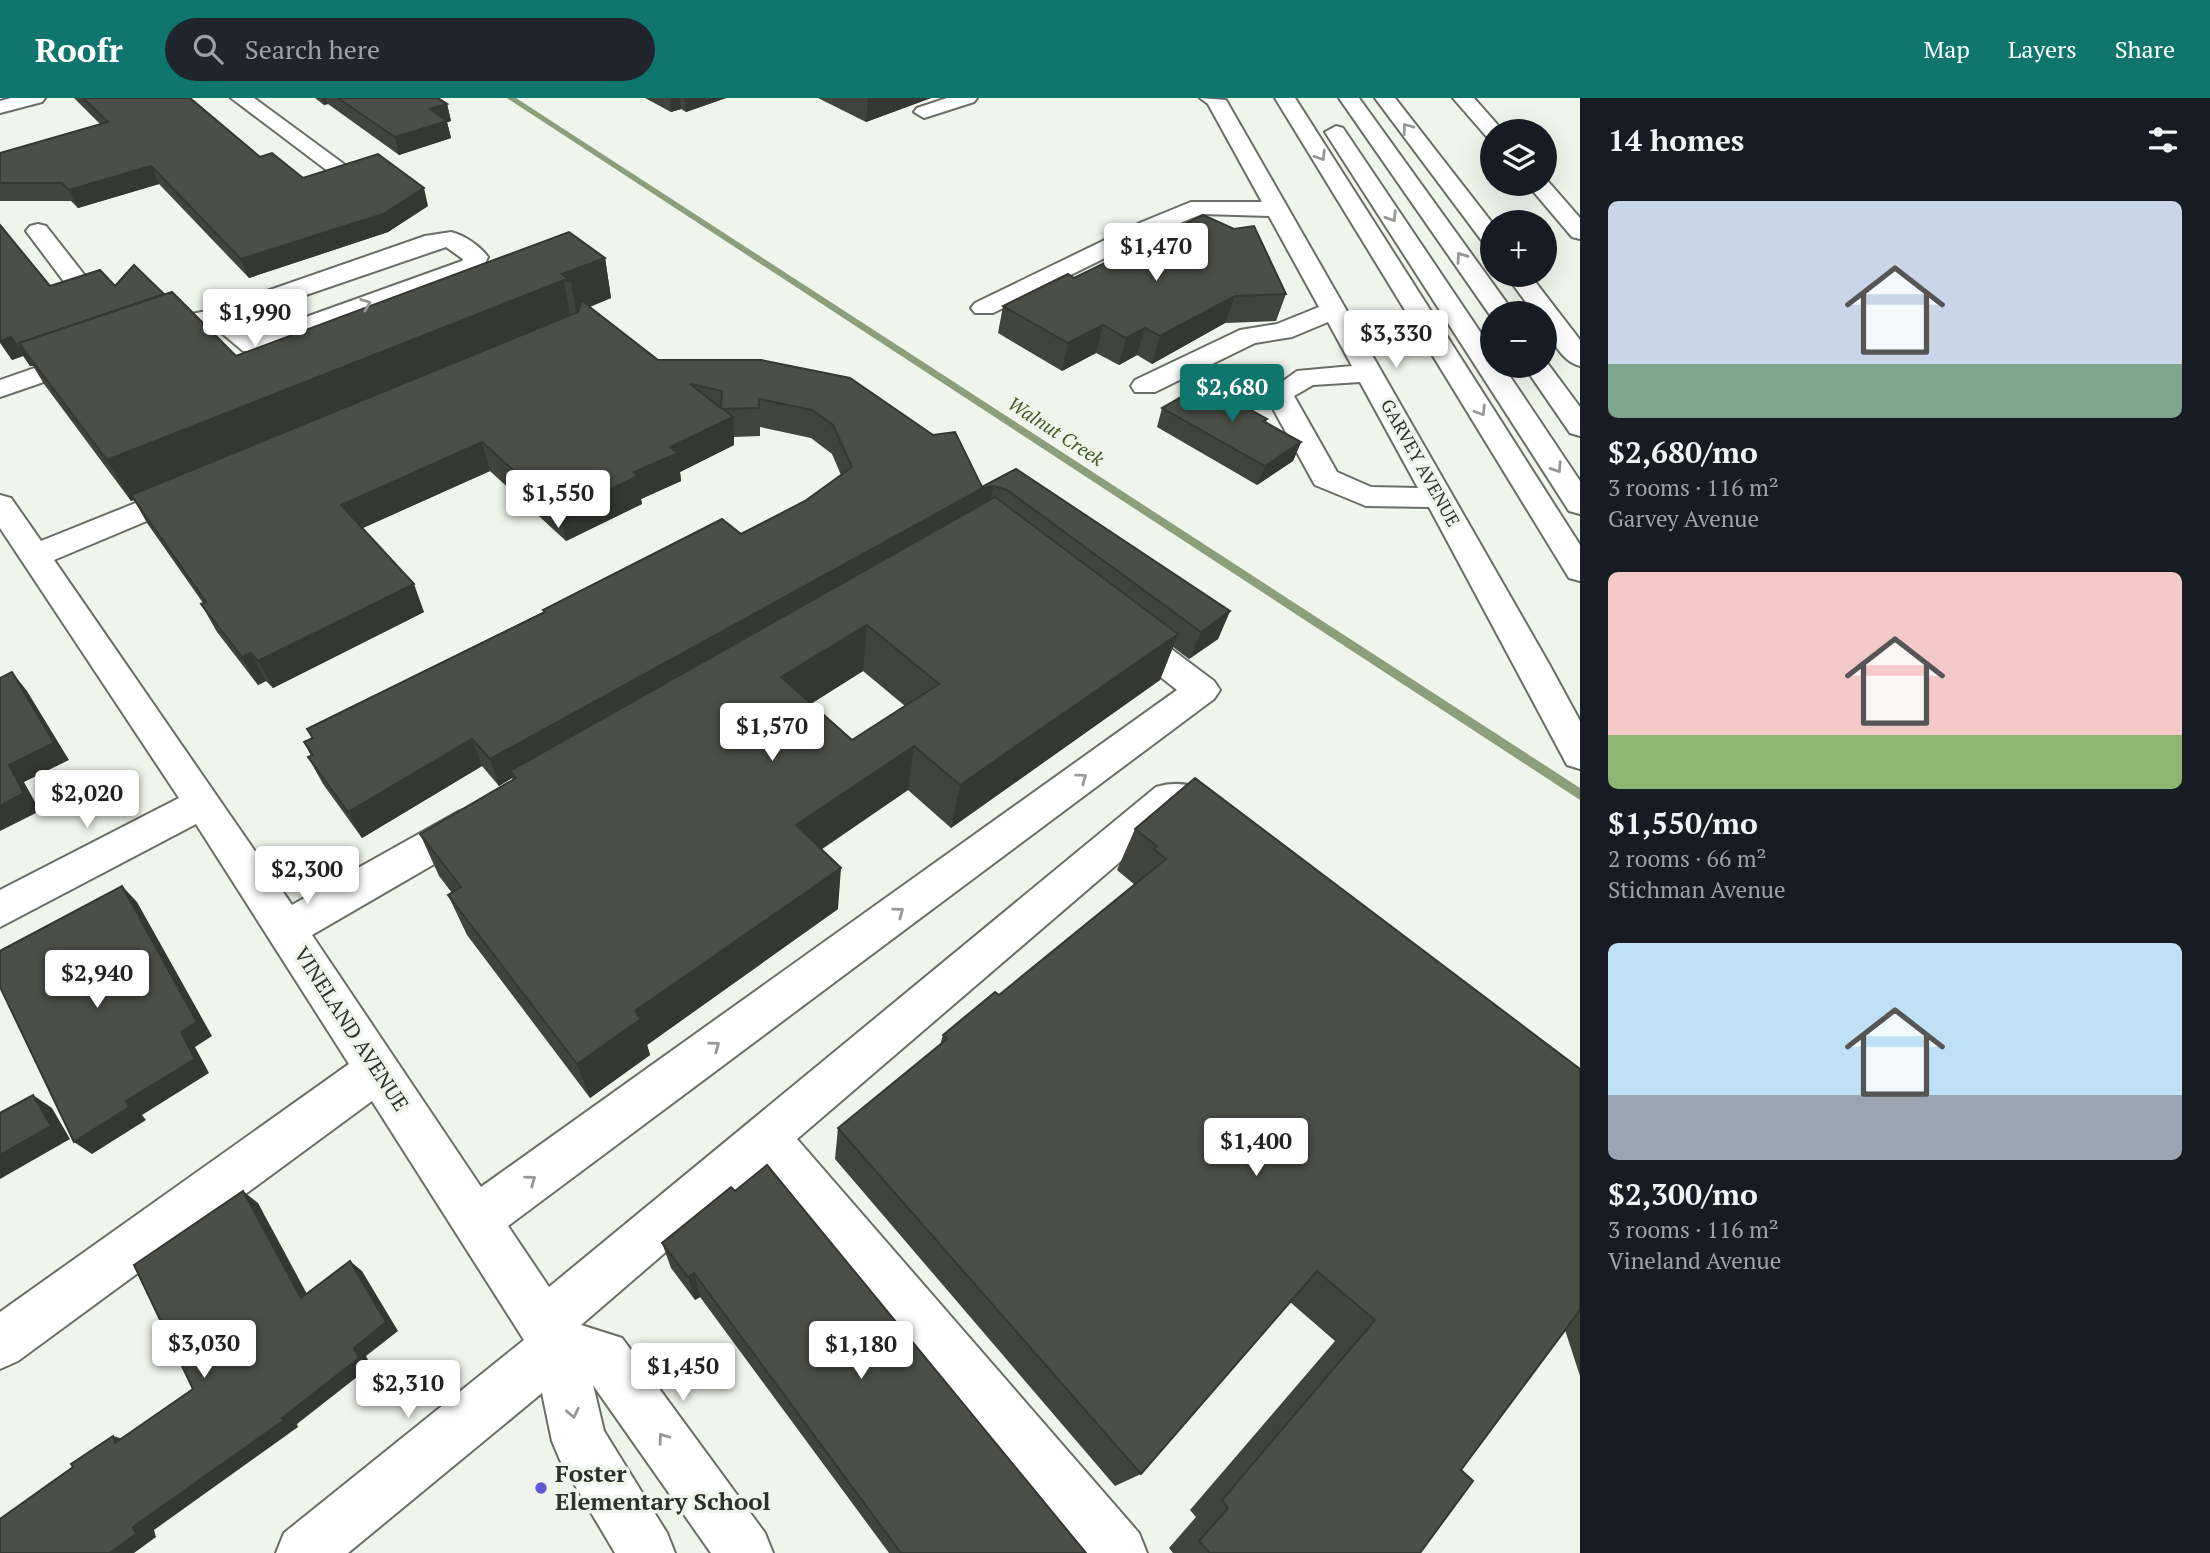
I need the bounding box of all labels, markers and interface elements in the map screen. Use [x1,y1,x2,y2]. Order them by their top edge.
search box [165,18,655,81]
text: Roofr [35,28,123,71]
icon: search [189,30,227,68]
text: Search here [245,32,380,66]
text: Map [1923,33,1970,65]
text: Layers [2008,33,2077,65]
text: Share [2115,33,2175,65]
map controls [1480,119,1557,378]
button: layers [1480,119,1557,196]
text: 14 homes [1608,120,1744,160]
icon: filters [2144,121,2182,159]
one-way arrow [1403,123,1415,135]
one-way arrow [1312,148,1325,161]
one-way arrow [1384,209,1397,222]
button: + [1480,210,1557,287]
pin: $1,470 [1099,223,1213,283]
text: $1,470 [1120,230,1192,261]
icon: home [1832,247,1958,373]
one-way arrow [1457,252,1469,265]
pin: $1,990 [198,289,312,349]
text: $1,990 [219,296,291,327]
one-way arrow [359,298,371,312]
button: − [1480,301,1557,378]
pin: $3,330 [1339,310,1453,370]
text: $3,330 [1360,317,1432,348]
pin: $2,680 [1175,364,1289,424]
text: $2,680 [1196,371,1268,402]
water label: Walnut Creek [1003,390,1110,471]
street label: GARVEY AVENUE [1376,395,1466,531]
one-way arrow [1472,403,1485,416]
text: $2,680/mo [1608,432,1758,472]
one-way arrow [1548,461,1561,474]
pin: $1,550 [501,470,615,530]
text: 3 rooms · 116 m² [1608,472,1779,503]
text: $1,550 [522,477,594,508]
text: Garvey Avenue [1608,503,1759,534]
icon: home [1832,618,1958,744]
pin: $1,570 [715,704,829,763]
text: $1,570 [736,710,808,741]
pin: $2,020 [30,770,144,830]
one-way arrow [1074,773,1087,786]
text: $2,020 [51,777,123,808]
text: $1,550/mo [1608,803,1758,843]
text: 2 rooms · 66 m² [1608,843,1767,874]
pin: $2,300 [250,846,364,906]
text: $2,300 [271,853,343,884]
text: Stichman Avenue [1608,874,1786,905]
one-way arrow [891,908,904,920]
street label: VINELAND AVENUE [288,941,415,1116]
pin: $2,940 [40,950,154,1010]
text: $2,940 [61,957,133,988]
icon: home [1832,989,1958,1115]
one-way arrow [707,1042,720,1054]
pin: $1,400 [1199,1118,1313,1178]
text: $1,400 [1220,1125,1292,1156]
text: $2,300/mo [1608,1174,1758,1214]
one-way arrow [523,1176,536,1188]
text: 3 rooms · 116 m² [1608,1214,1779,1245]
text: Vineland Avenue [1608,1245,1781,1276]
pin: $3,030 [147,1320,261,1380]
pin: $1,180 [804,1322,918,1381]
text: $3,030 [168,1327,240,1358]
text: $1,180 [825,1328,897,1359]
pin: $1,450 [626,1344,740,1403]
text: $1,450 [647,1350,719,1381]
pin: $2,310 [351,1360,465,1420]
text: $2,310 [372,1367,444,1398]
one-way arrow [565,1407,579,1419]
one-way arrow [658,1433,671,1446]
place label: Foster Elementary School [555,1457,770,1517]
marker: Foster Elementary School [533,1480,549,1496]

